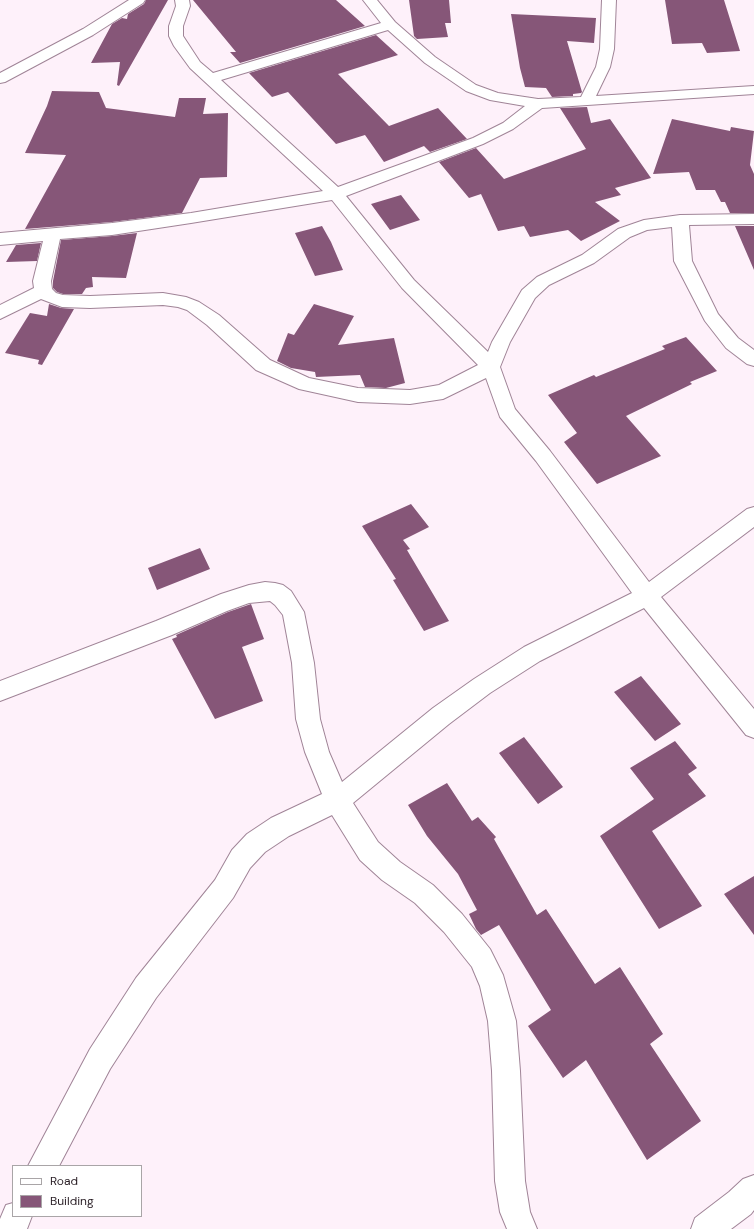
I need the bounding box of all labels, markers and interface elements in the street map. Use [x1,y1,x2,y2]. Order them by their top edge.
legend [12,1165,142,1217]
text: Road [50,1173,78,1189]
text: Building [50,1193,94,1209]

